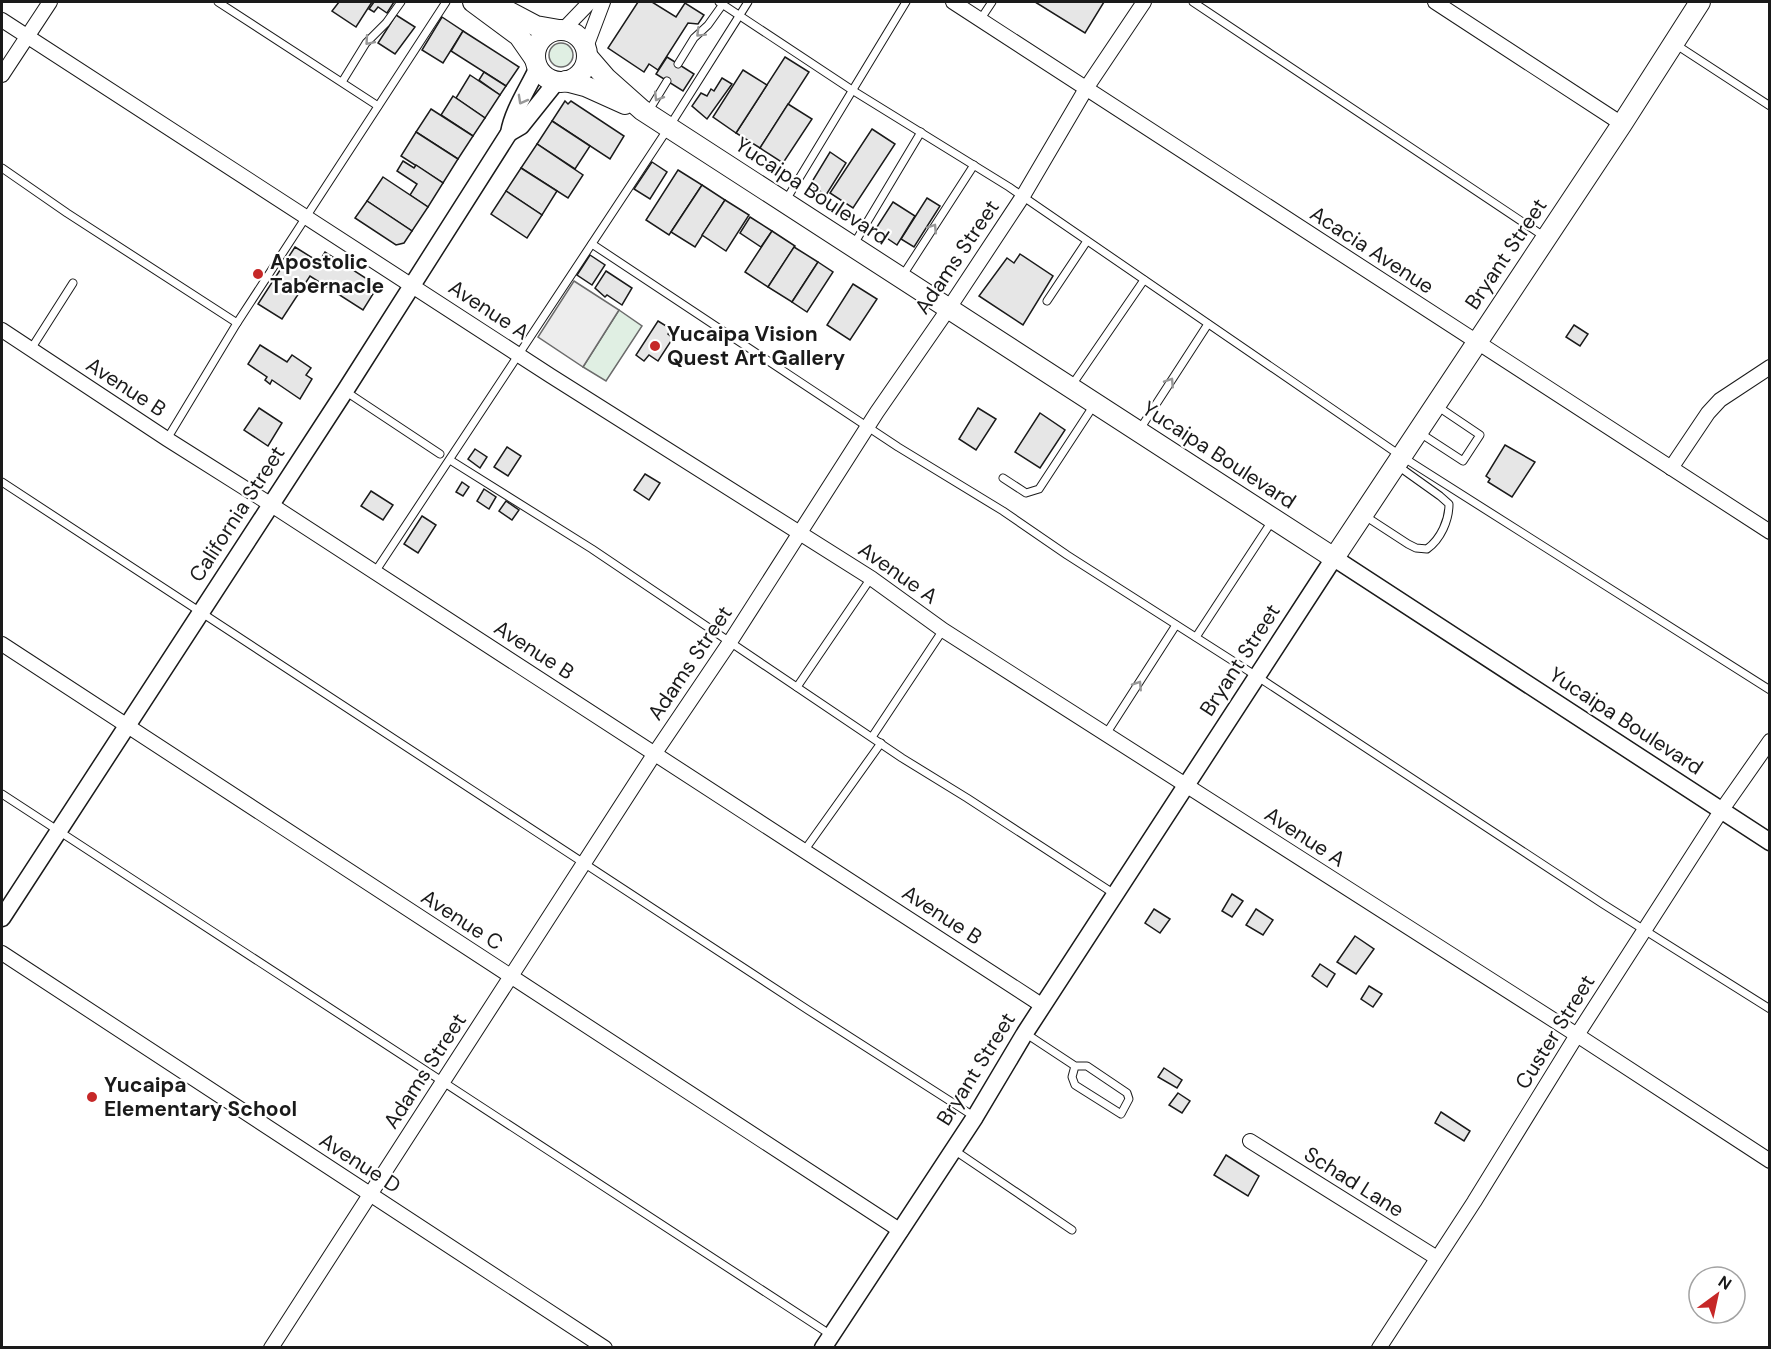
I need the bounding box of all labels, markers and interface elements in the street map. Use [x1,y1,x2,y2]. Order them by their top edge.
one-way arrow [696,26,707,37]
one-way arrow [366,34,377,45]
one-way arrow [653,91,665,101]
one-way arrow [518,94,529,104]
street label: Yucaipa Boulevard [730,131,894,251]
street label: Bryant Street [1459,193,1553,315]
street label: Adams Street [908,194,1006,320]
street label: Acacia Avenue [1305,200,1439,301]
one-way arrow [926,224,937,235]
place label: Apostolic Tabernacle [270,248,384,300]
marker: Apostolic Tabernacle [251,267,265,281]
street label: Avenue A [443,274,535,347]
place label: Yucaipa Vision Quest Art Gallery [667,320,846,372]
marker: Yucaipa Vision Quest Art Gallery [648,339,662,353]
street label: Avenue B [81,351,171,423]
one-way arrow [1163,378,1175,388]
street label: Yucaipa Boulevard [1137,395,1301,515]
street label: California Street [183,441,291,587]
street label: Avenue A [853,535,943,611]
street label: Bryant Street [1193,599,1287,721]
street label: Adams Street [641,600,739,726]
street label: Avenue B [489,614,579,686]
street label: Yucaipa Boulevard [1544,661,1708,781]
one-way arrow [1130,681,1142,691]
street label: Avenue A [1259,801,1351,874]
street label: Avenue B [897,879,987,951]
street label: Avenue C [416,883,508,957]
street label: Custer Street [1509,969,1601,1095]
street label: Bryant Street [930,1007,1022,1131]
street label: Adams Street [377,1008,473,1134]
place label: Yucaipa Elementary School [104,1071,297,1123]
marker: Yucaipa Elementary School [85,1090,99,1104]
street label: Avenue D [314,1126,406,1200]
street label: Schad Lane [1299,1140,1409,1224]
north arrow [1687,1265,1747,1325]
text: N [1714,1271,1736,1295]

